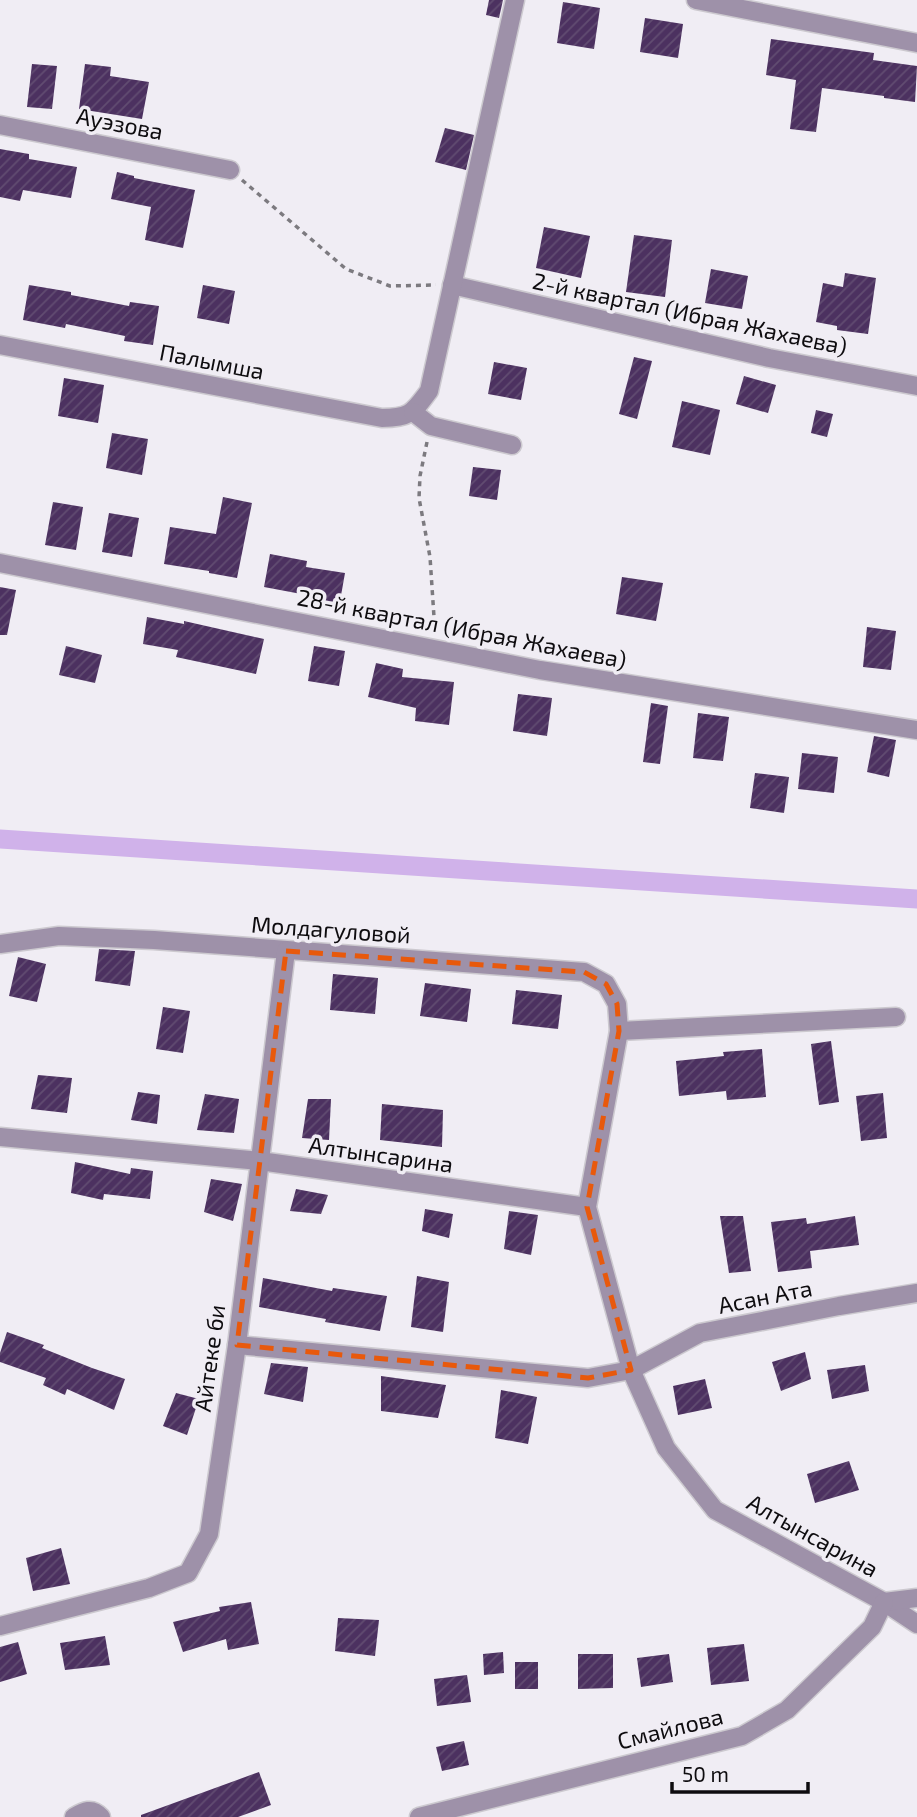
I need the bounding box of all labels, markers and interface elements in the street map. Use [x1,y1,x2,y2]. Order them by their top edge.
street label: Ауэзова [74,101,166,146]
street label: 2-й квартал (Ибрая Жахаева) [530,266,850,360]
street label: Палымша [157,337,267,385]
street label: 28-й квартал (Ибрая Жахаева) [295,582,629,674]
street label: Молдагуловой [250,909,412,950]
street label: Алтынсарина [307,1130,455,1178]
street label: Асан Ата [716,1273,814,1319]
street label: Айтеке би [188,1303,230,1413]
street label: Алтынсарина [743,1487,883,1583]
street label: Смайлова [614,1701,726,1755]
scale bar [672,1750,808,1794]
text: 50 m [682,1761,729,1786]

